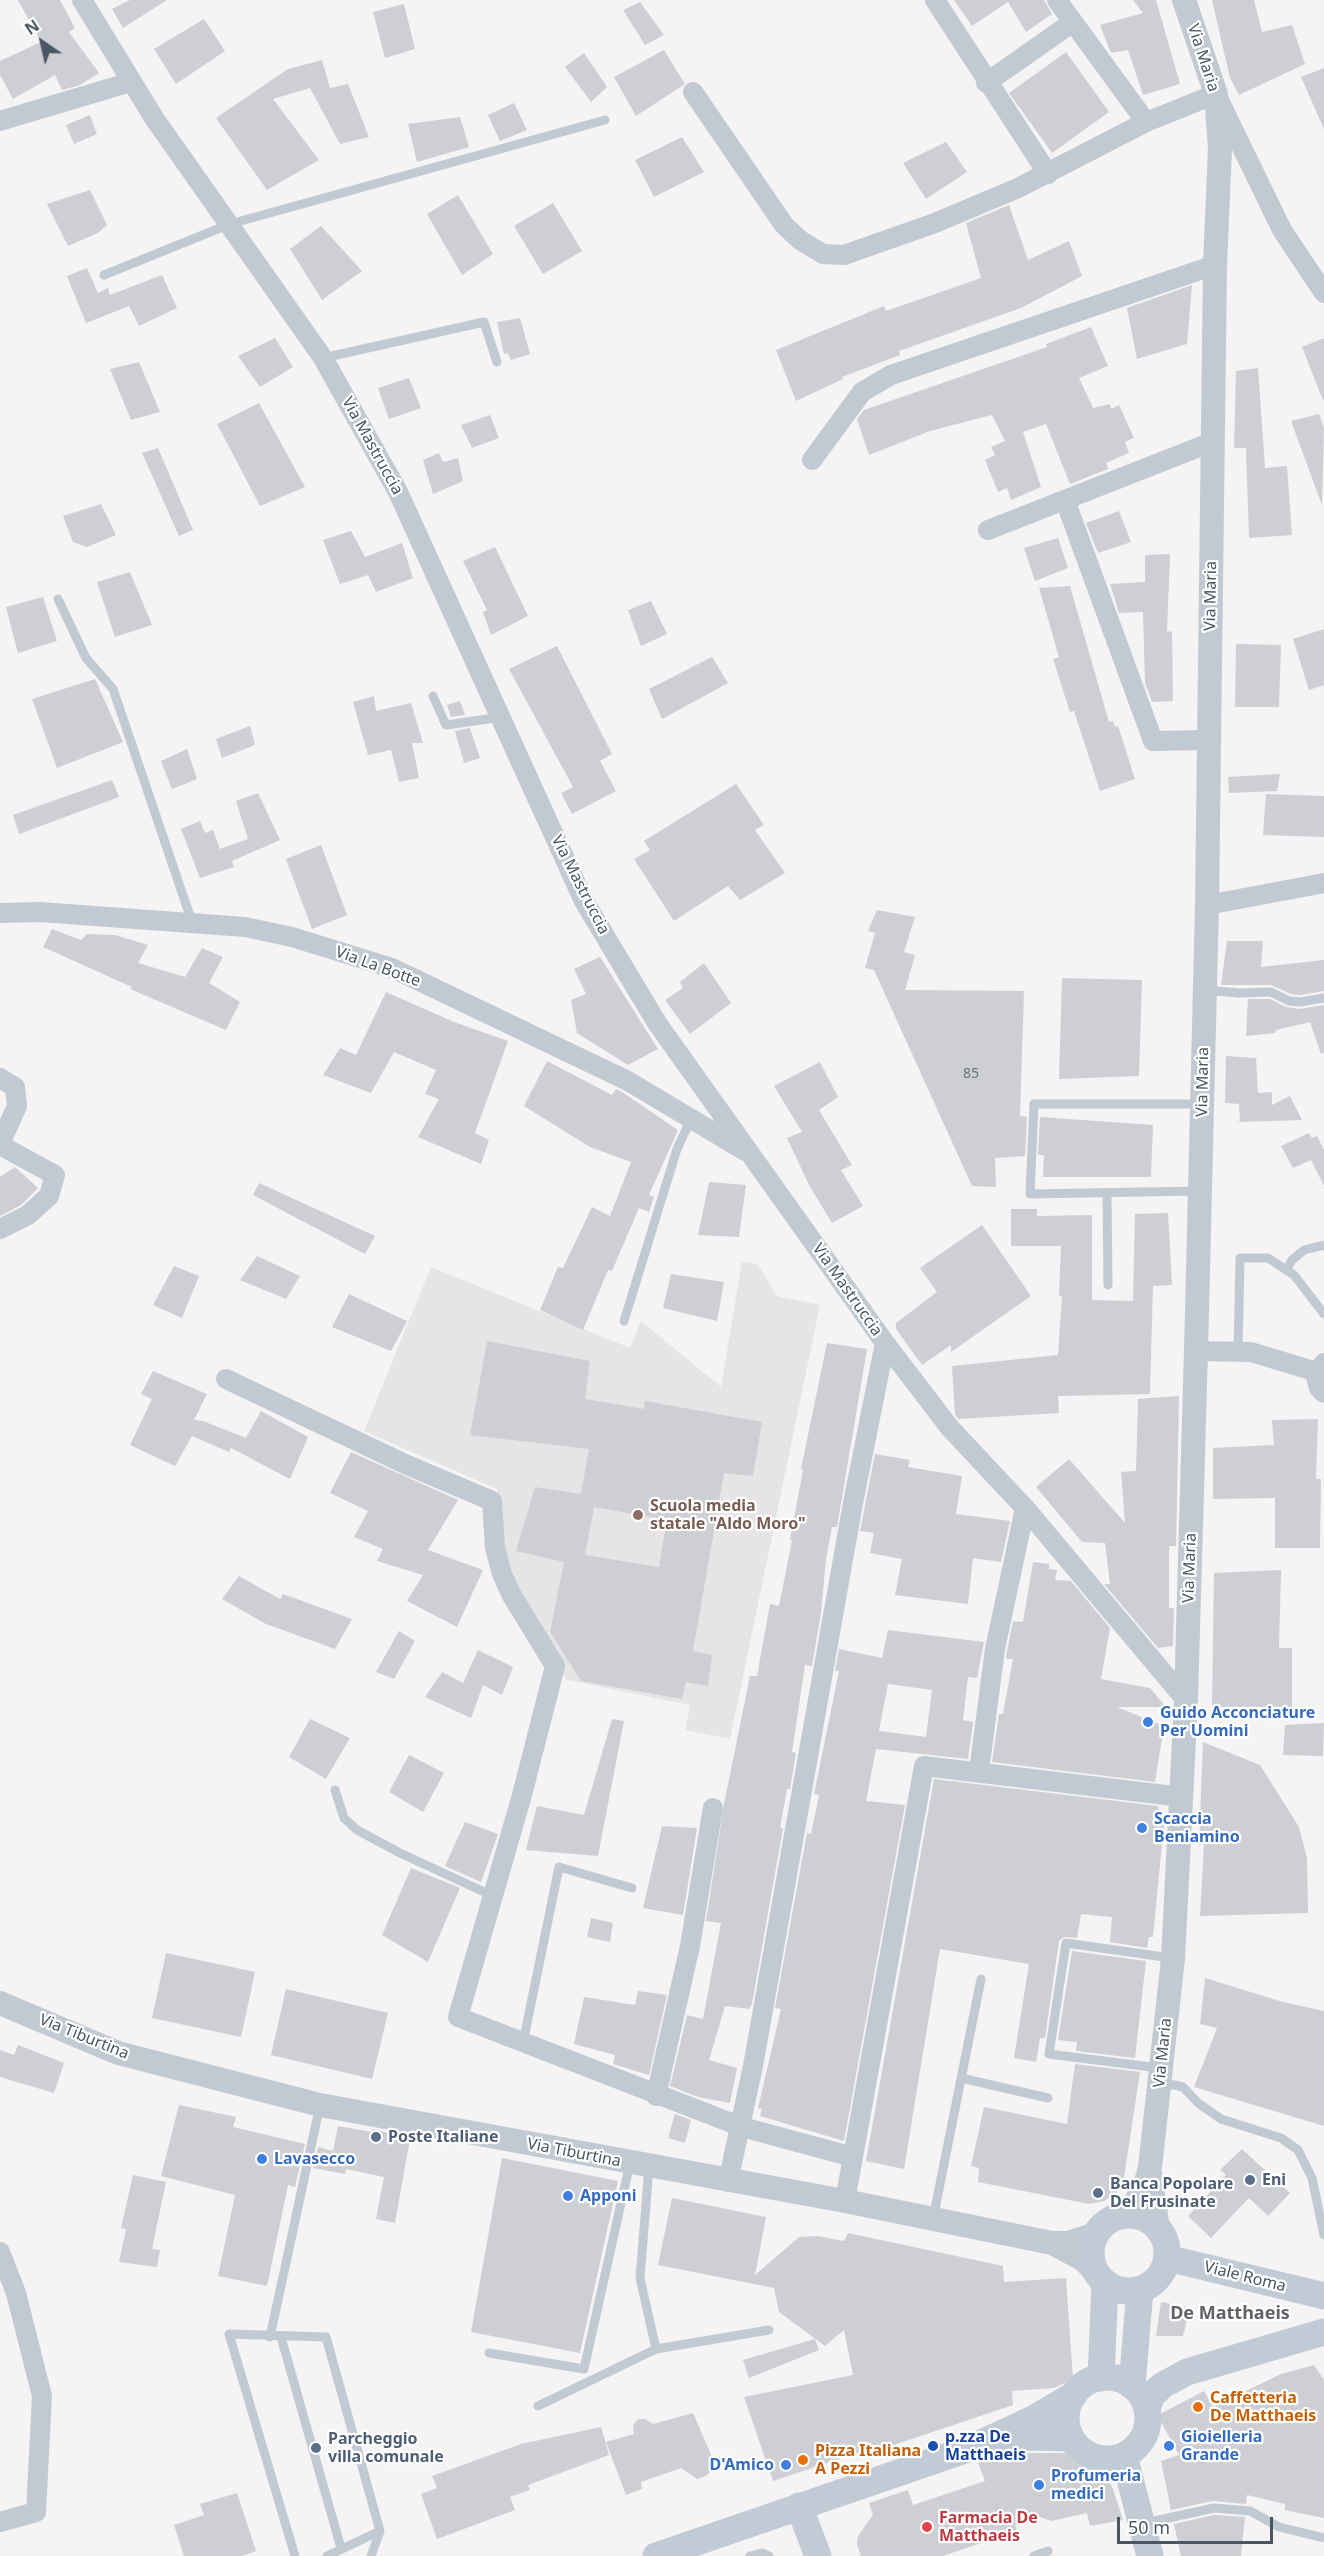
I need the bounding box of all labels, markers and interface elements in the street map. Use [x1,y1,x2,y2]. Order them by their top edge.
north arrow [12,12,72,72]
text: N [20,14,43,40]
street label: Via Maria [1183,22,1223,94]
street label: Via Mastruccia [337,394,407,498]
street label: Via Maria [1201,561,1221,631]
street label: Via Mastruccia [547,832,613,938]
street label: Via La Botte [333,943,423,991]
street label: Via Maria [1193,1047,1213,1117]
house number: 85 [963,1066,979,1082]
street label: Via Mastruccia [808,1240,886,1340]
place label: Scuola media statale "Aldo Moro" [650,1496,806,1534]
marker: Scuola media statale "Aldo Moro" [631,1508,645,1522]
street label: Via Maria [1179,1533,1201,1603]
place label: Guido Acconciature Per Uomini [1160,1703,1315,1741]
marker: Guido Acconciature Per Uomini [1141,1715,1155,1729]
place label: Scaccia Beniamino [1154,1809,1240,1847]
marker: Scaccia Beniamino [1135,1821,1149,1835]
street label: Via Tiburtina [36,2010,132,2064]
street label: Via Maria [1150,2017,1176,2089]
place label: Poste Italiane [388,2127,498,2147]
marker: Poste Italiane [369,2130,383,2144]
street label: Via Tiburtina [526,2135,622,2171]
place label: Lavasecco [274,2149,355,2169]
marker: Lavasecco [255,2152,269,2166]
place label: Eni [1262,2170,1286,2190]
marker: Eni [1243,2173,1257,2187]
place label: Banca Popolare Del Frusinate [1110,2174,1233,2212]
place label: Apponi [580,2186,636,2206]
marker: Banca Popolare Del Frusinate [1091,2186,1105,2200]
marker: Apponi [561,2189,575,2203]
street label: Viale Roma [1202,2258,1288,2296]
district label: De Matthaeis [1170,2303,1290,2325]
place label: Caffetteria De Matthaeis [1210,2388,1316,2426]
marker: Caffetteria De Matthaeis [1191,2400,1205,2414]
place label: p.zza De Matthaeis [945,2427,1026,2465]
place label: Gioielleria Grande [1181,2427,1262,2465]
place label: Parcheggio villa comunale [328,2429,444,2467]
marker: p.zza De Matthaeis [926,2439,940,2453]
marker: Gioielleria Grande [1162,2439,1176,2453]
marker: Parcheggio villa comunale [309,2441,323,2455]
place label: Pizza Italiana A Pezzi [815,2441,921,2479]
marker: Pizza Italiana A Pezzi [796,2453,810,2467]
place label: D'Amico [709,2455,774,2475]
marker: D'Amico [779,2458,793,2472]
place label: Profumeria medici [1051,2466,1141,2504]
marker: Profumeria medici [1032,2478,1046,2492]
scale bar [1120,2505,1276,2543]
place label: Farmacia De Matthaeis [939,2508,1038,2546]
text: 50 m [1128,2515,1170,2539]
marker: Farmacia De Matthaeis [920,2520,934,2534]

